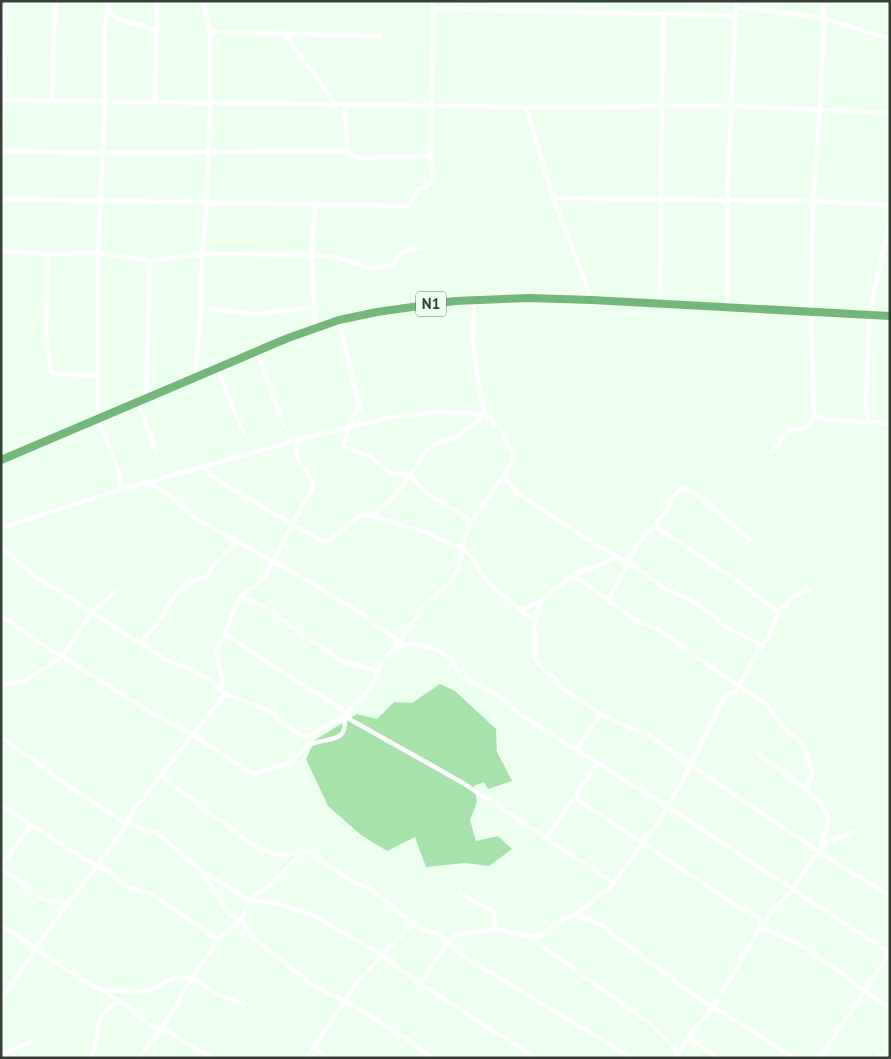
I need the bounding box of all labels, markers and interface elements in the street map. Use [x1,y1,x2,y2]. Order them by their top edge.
road number: N1 [416,292,446,316]

